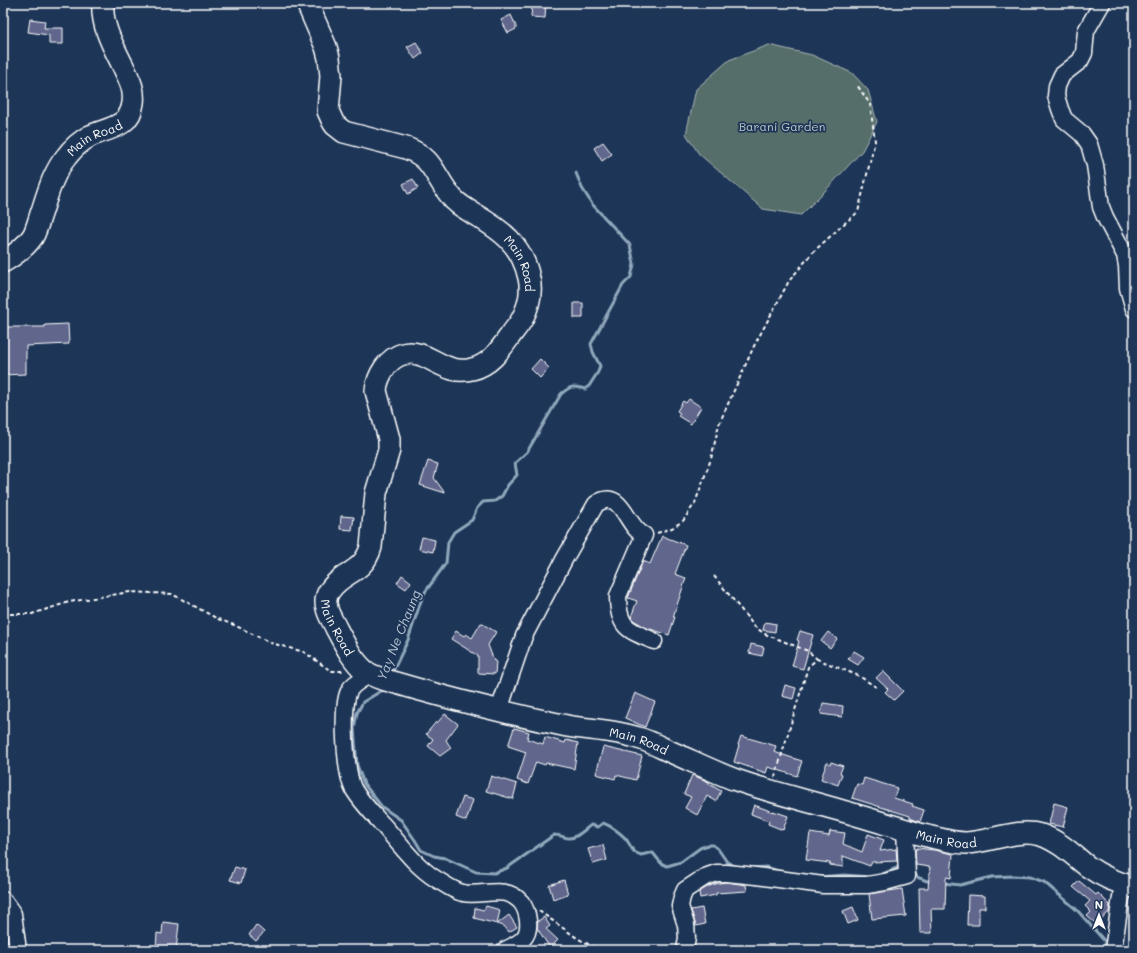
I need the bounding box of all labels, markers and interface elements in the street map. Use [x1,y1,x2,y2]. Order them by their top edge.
street label: Main Road [63,116,125,159]
park label: Barani Garden [739,118,825,134]
street label: Main Road [501,231,538,292]
water label: Yay Ne Chaung [372,587,424,683]
street label: Main Road [318,598,358,659]
street label: Main Road [608,724,671,758]
street label: Main Road [914,825,978,851]
north arrow [1079,895,1119,935]
text: N [1095,897,1103,912]

